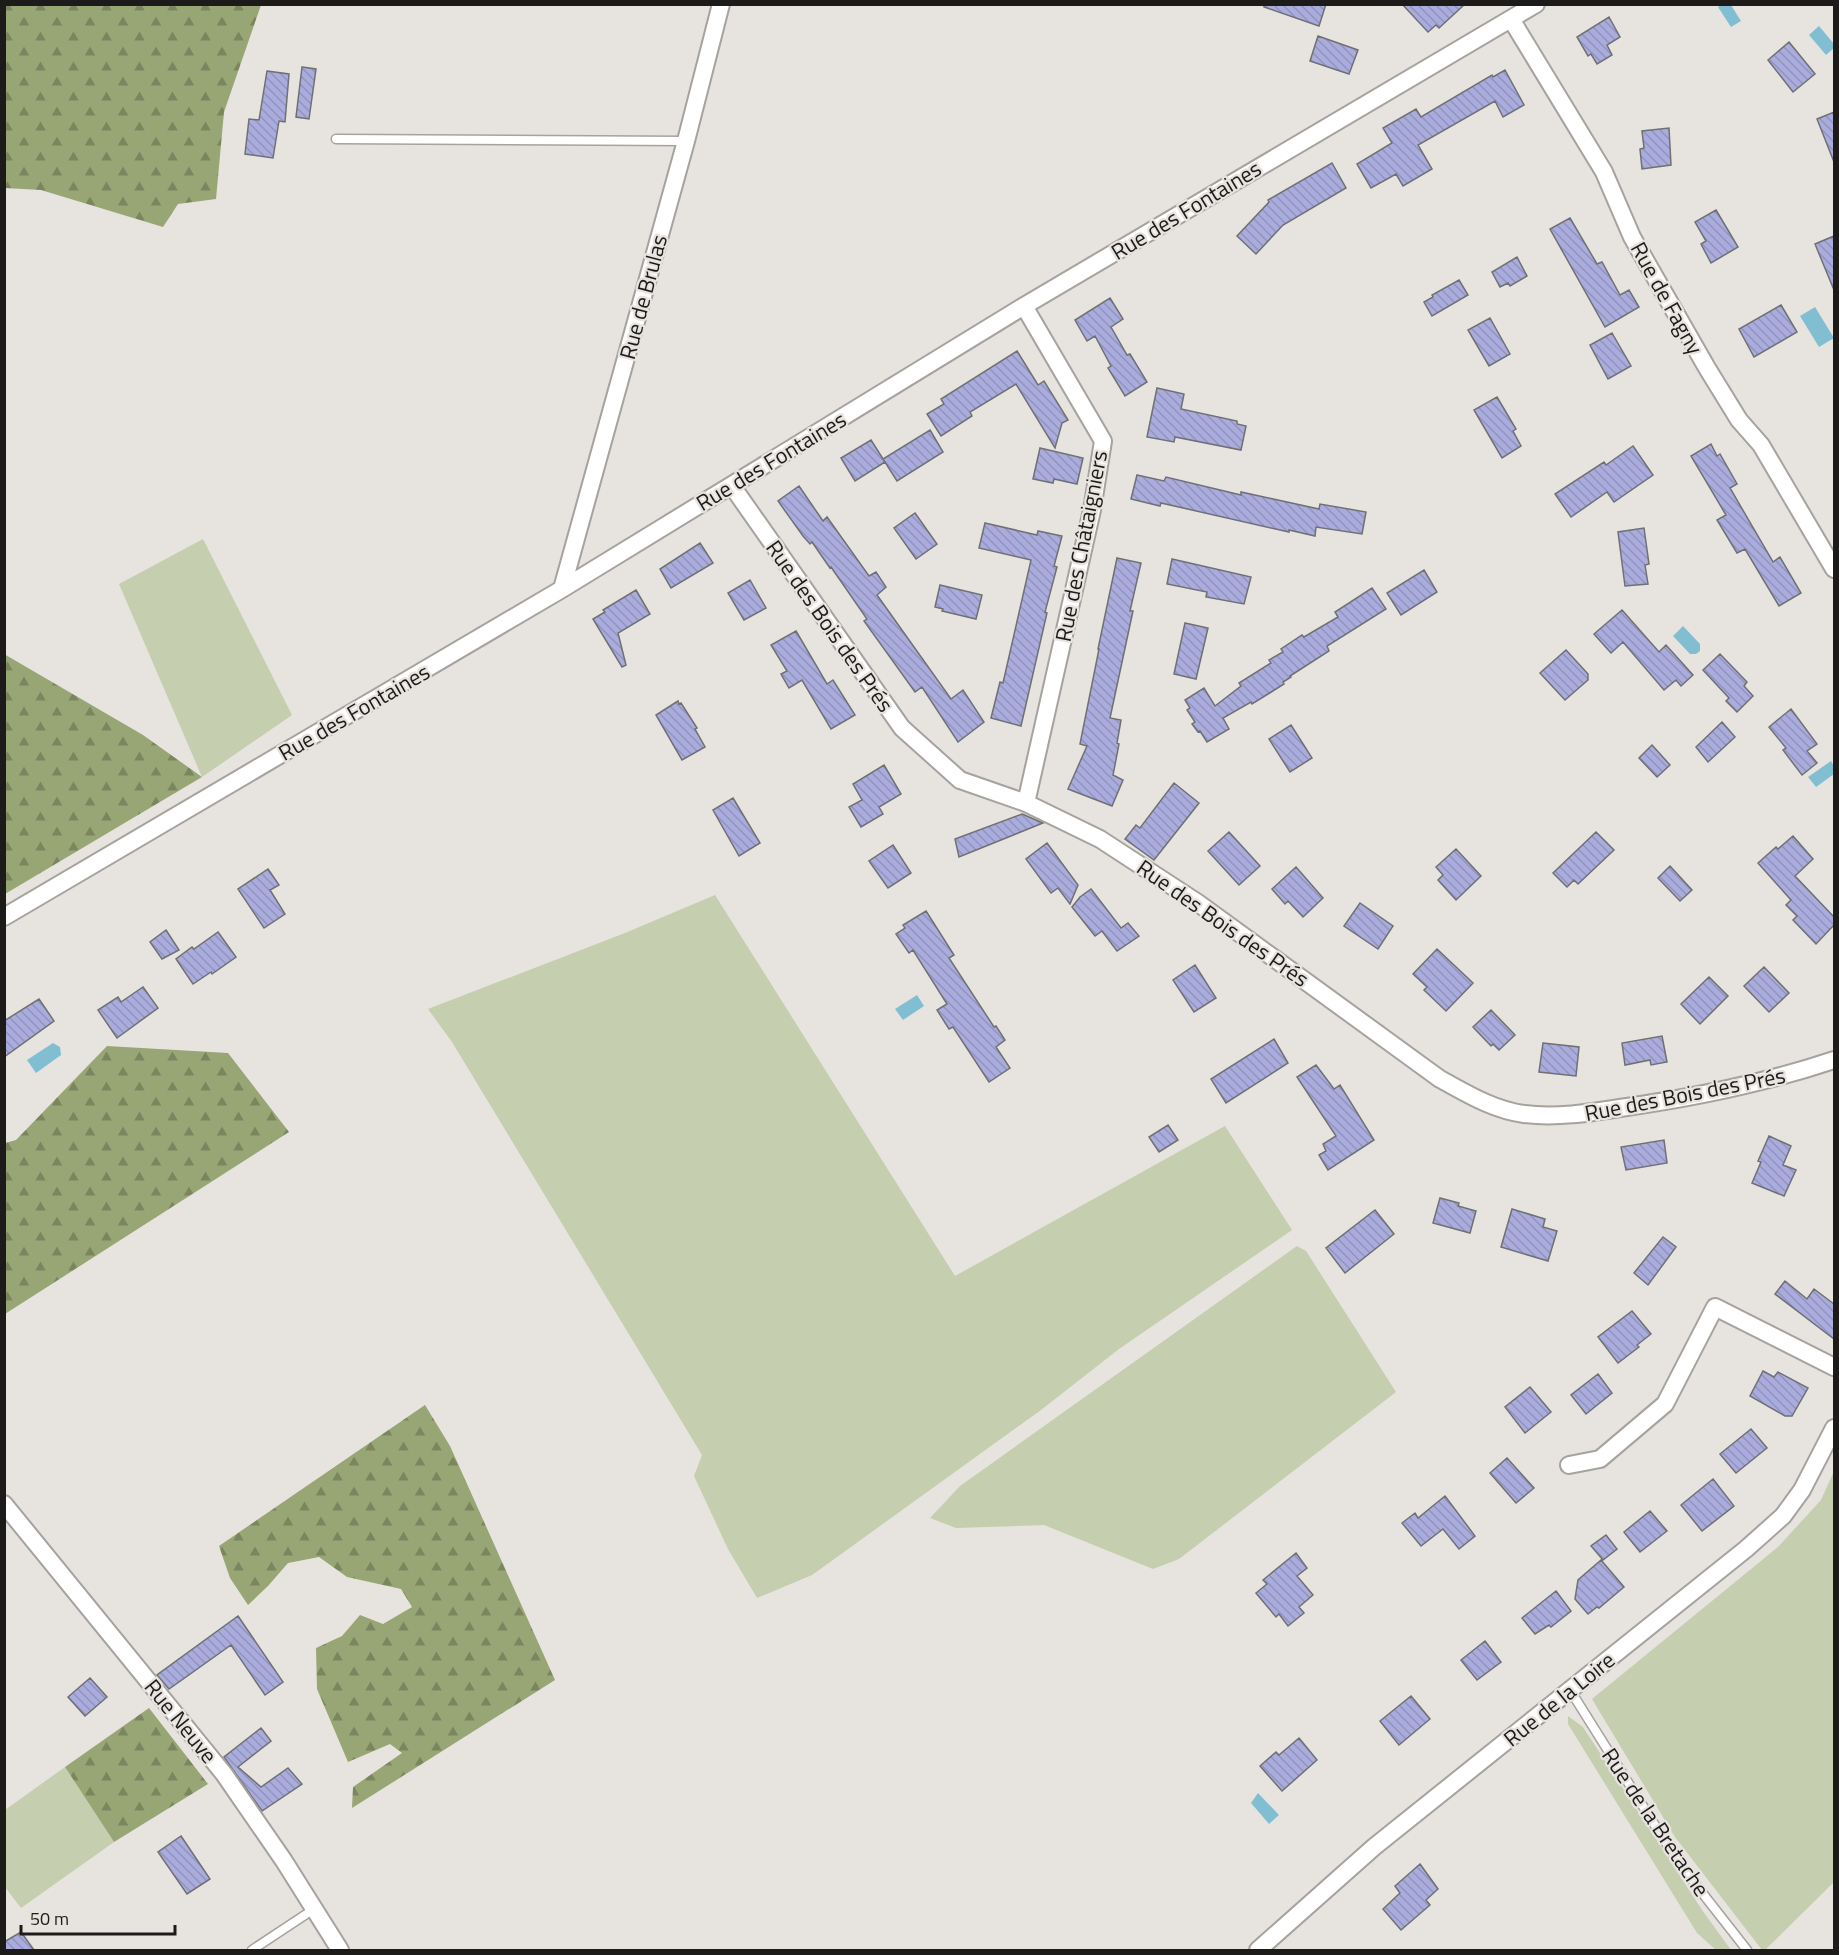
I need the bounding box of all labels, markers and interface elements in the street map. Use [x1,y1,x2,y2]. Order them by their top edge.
street label: Rue des Fontaines [1104,152,1268,268]
street label: Rue de Brulas [610,231,676,363]
street label: Rue de Fagny [1622,235,1712,361]
street label: Rue des Fontaines [689,403,853,519]
street label: Rue des Châtaigniers [1046,447,1116,645]
street label: Rue des Bois des Prés [758,533,902,719]
street label: Rue des Fontaines [272,655,436,769]
street label: Rue des Bois des Prés [1130,851,1316,995]
street label: Rue des Bois des Prés [1582,1058,1788,1130]
street label: Rue de la Loire [1496,1643,1622,1755]
street label: Rue Neuve [136,1671,226,1771]
street label: Rue de la Bretache [1594,1741,1718,1903]
scale bar [21,1898,176,1936]
text: 50 m [30,1905,69,1932]

